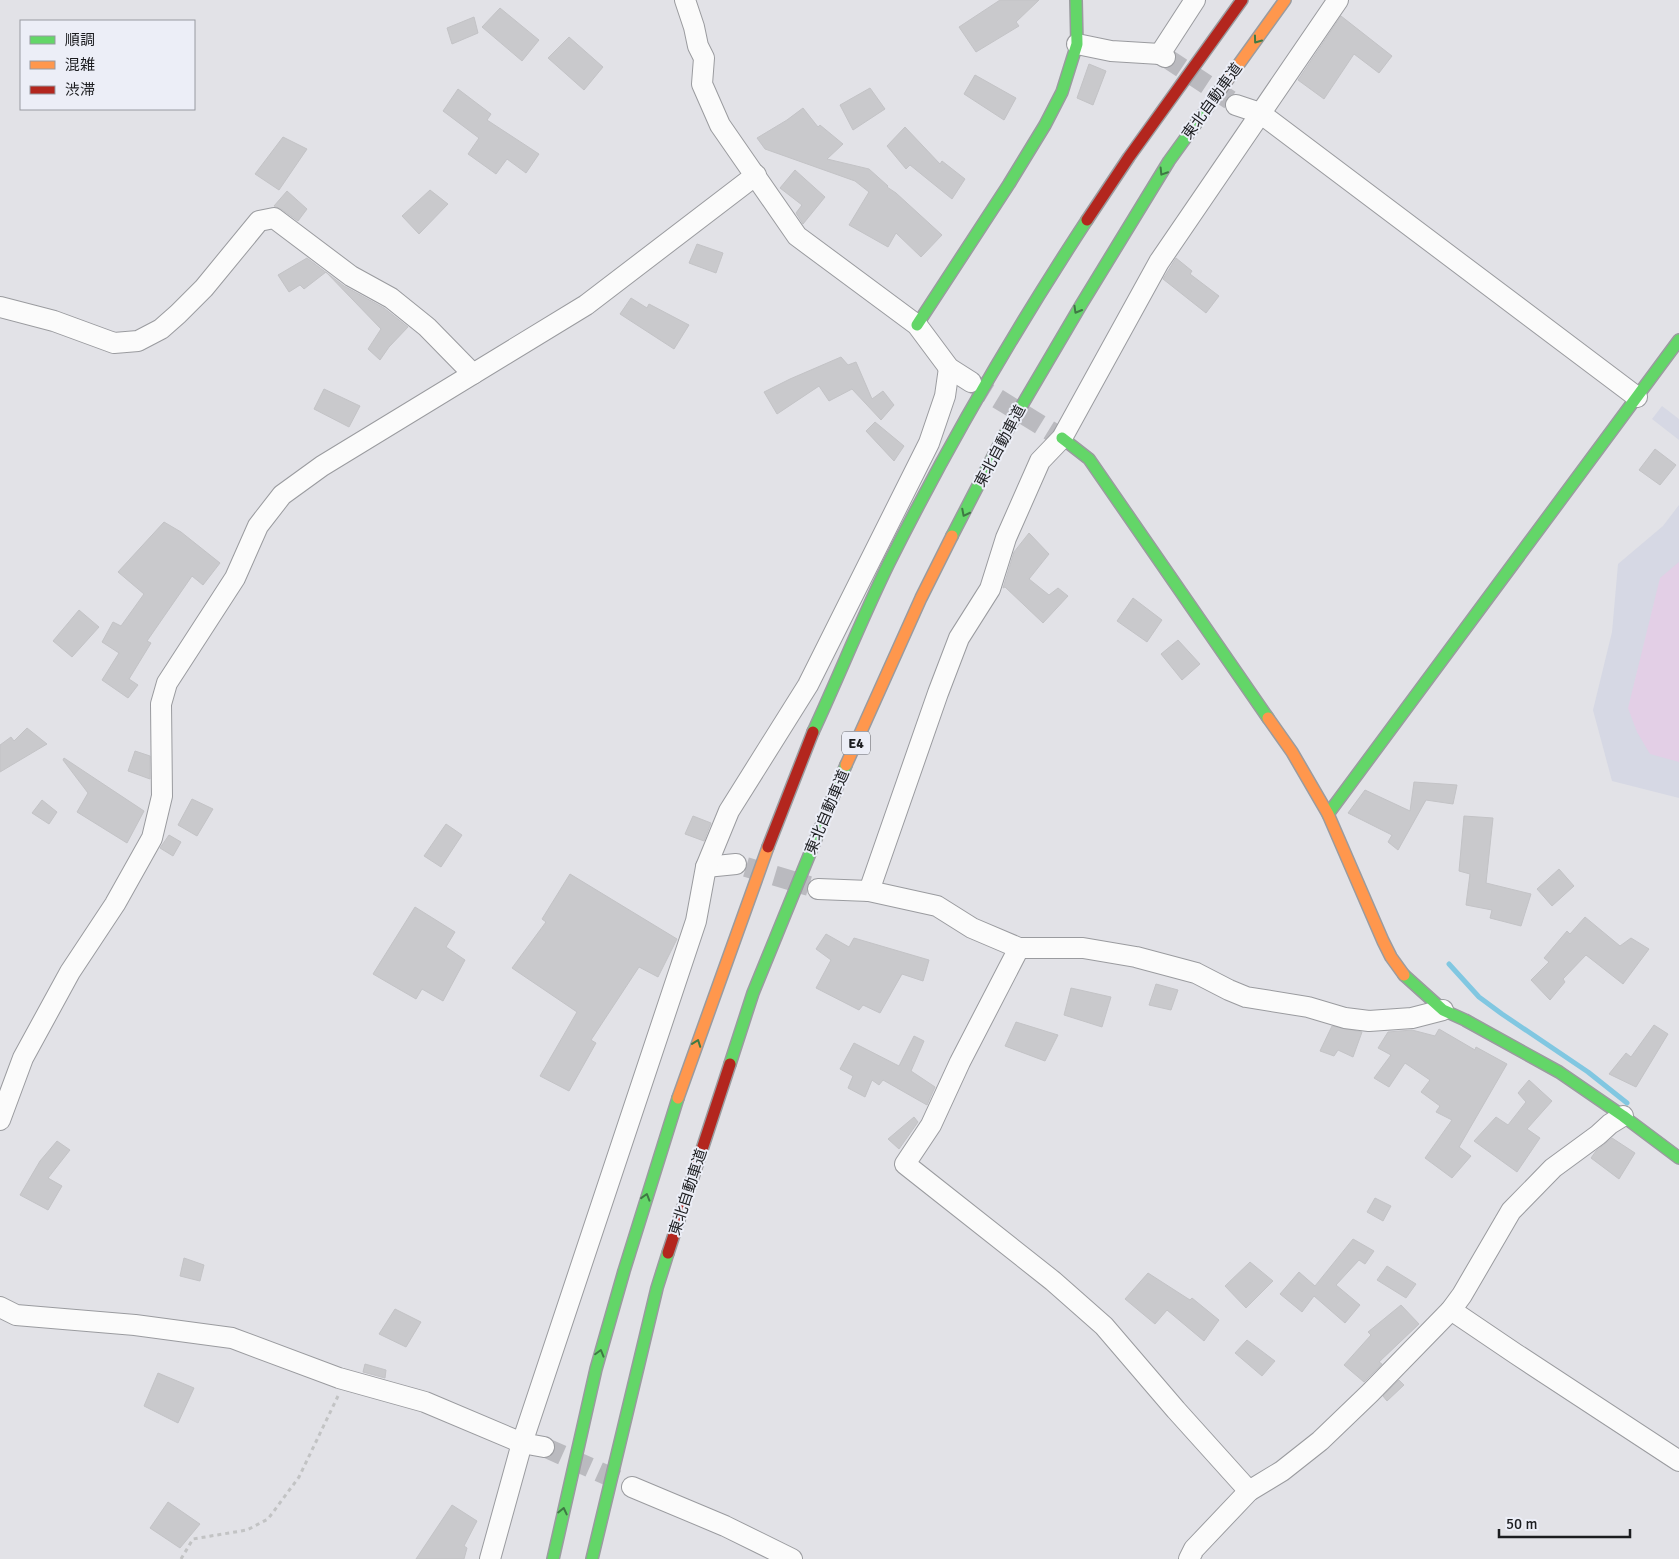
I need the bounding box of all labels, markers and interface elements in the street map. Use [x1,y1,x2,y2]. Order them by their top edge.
legend [20,20,195,110]
text: 順調 [65,31,95,49]
one-way arrow [1254,34,1263,43]
text: 混雑 [65,56,95,74]
street label: 東北自動車道 [1178,59,1246,143]
text: 渋滞 [65,81,95,99]
one-way arrow [1159,166,1169,175]
one-way arrow [1074,305,1084,314]
street label: 東北自動車道 [971,402,1029,490]
one-way arrow [961,508,971,517]
road number: E4 [842,731,870,754]
street label: 東北自動車道 [801,767,853,857]
one-way arrow [691,1039,701,1048]
street label: 東北自動車道 [666,1146,710,1238]
one-way arrow [641,1194,651,1202]
one-way arrow [595,1350,605,1358]
scale bar [1499,1506,1630,1538]
one-way arrow [558,1507,568,1516]
text: 50 m [1506,1515,1537,1533]

